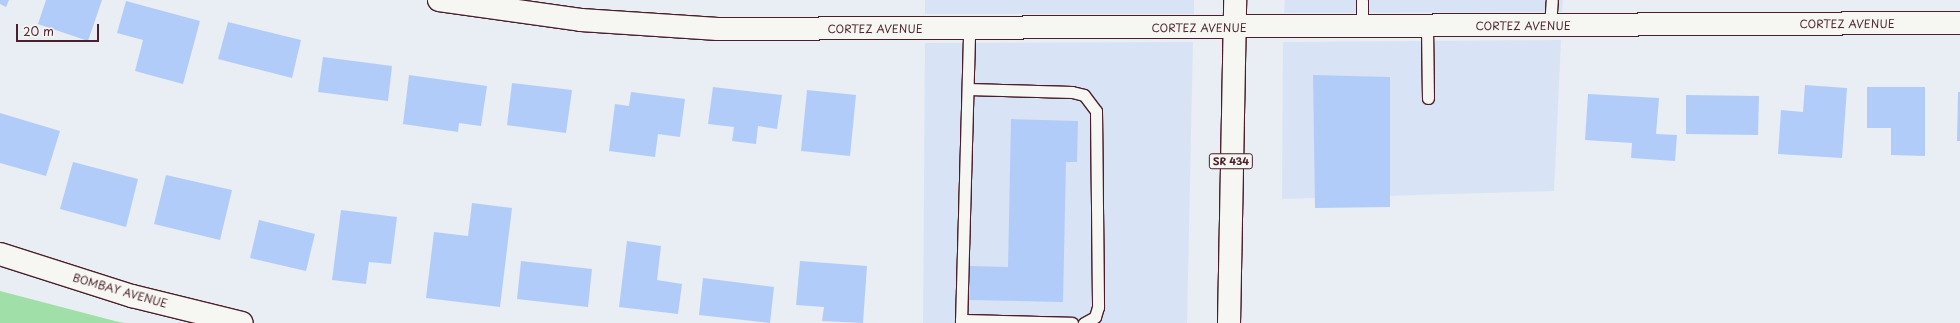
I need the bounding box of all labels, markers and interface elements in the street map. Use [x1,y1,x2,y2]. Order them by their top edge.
scale bar [18,16,101,42]
street label: CORTEZ AVENUE [1800,17,1894,31]
street label: CORTEZ AVENUE [1476,19,1570,33]
street label: CORTEZ AVENUE [1152,21,1246,35]
text: 20 m [23,22,54,40]
street label: CORTEZ AVENUE [828,22,922,36]
road number: SR 434 [1208,153,1254,169]
street label: BOMBAY AVENUE [71,271,169,311]

